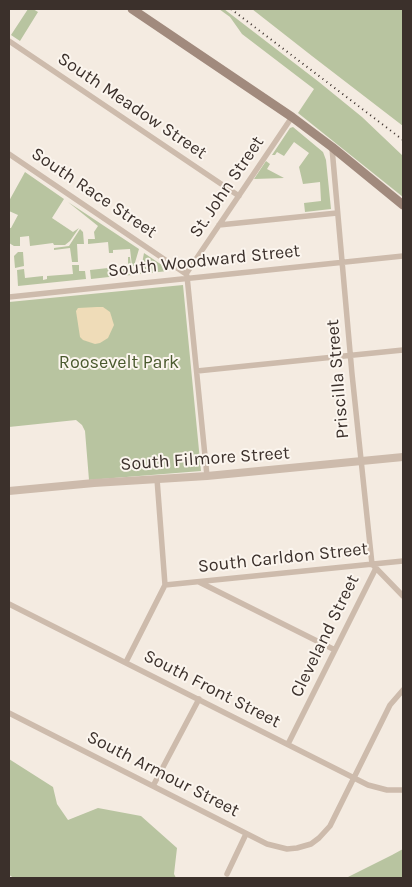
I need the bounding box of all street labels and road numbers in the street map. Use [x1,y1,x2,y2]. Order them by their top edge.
street label: South Meadow Street [53,48,211,164]
street label: St. John Street [185,132,269,242]
street label: South Race Street [27,143,161,243]
street label: South Woodward Street [107,240,301,282]
street label: Priscilla Street [322,318,354,440]
street label: South Filmore Street [120,442,290,476]
street label: South Carldon Street [197,538,369,578]
street label: Cleveland Street [286,571,364,701]
street label: South Front Street [140,645,284,733]
street label: South Armour Street [83,726,243,822]

